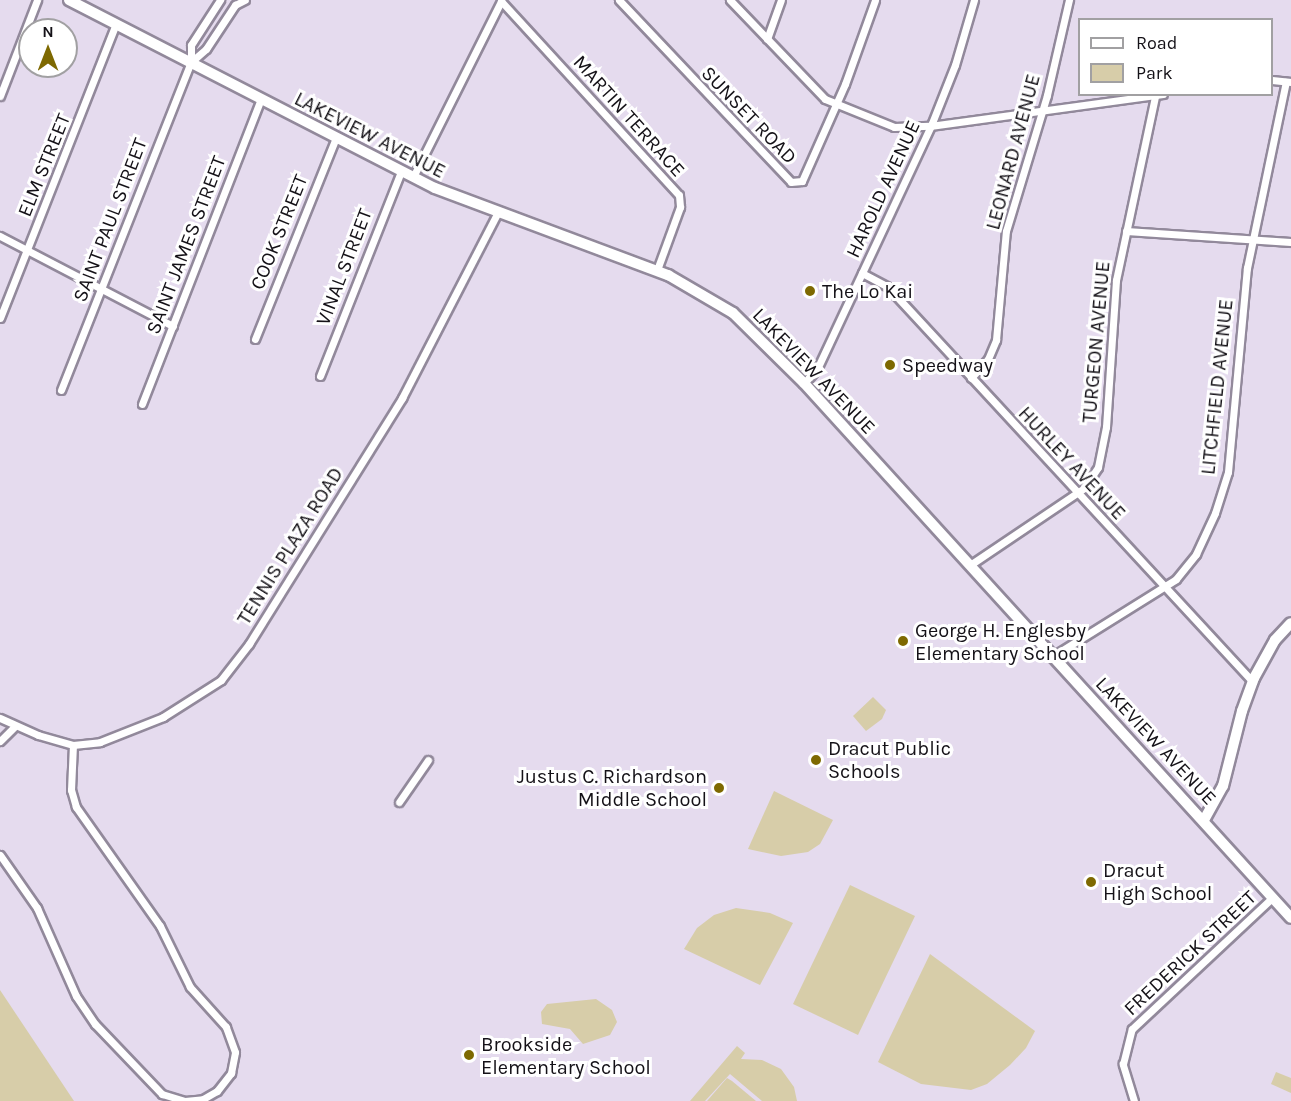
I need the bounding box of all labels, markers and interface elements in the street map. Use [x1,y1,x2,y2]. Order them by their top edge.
north arrow [18,18,78,78]
legend [1078,18,1273,96]
text: N [42,22,54,41]
text: Road [1136,32,1177,54]
street label: MARTIN TERRACE [568,50,690,182]
street label: SUNSET ROAD [696,61,802,169]
text: Park [1136,62,1173,84]
street label: LEONARD AVENUE [981,71,1045,233]
street label: LAKEVIEW AVENUE [290,87,450,183]
street label: ELM STREET [12,110,76,220]
street label: HAROLD AVENUE [841,117,925,261]
street label: SAINT PAUL STREET [68,135,152,305]
street label: SAINT JAMES STREET [141,152,231,338]
street label: COOK STREET [245,171,313,293]
street label: VINAL STREET [311,205,377,329]
street label: TURGEON AVENUE [1077,260,1115,424]
place label: The Lo Kai [822,279,913,303]
marker: The Lo Kai [803,284,817,298]
street label: LITCHFIELD AVENUE [1196,298,1238,476]
street label: LAKEVIEW AVENUE [748,303,880,439]
place label: Speedway [902,353,993,377]
marker: Speedway [883,358,897,372]
street label: HURLEY AVENUE [1013,401,1131,525]
street label: TENNIS PLAZA ROAD [232,463,348,629]
place label: George H. Englesby Elementary School [915,618,1086,665]
marker: George H. Englesby Elementary School [896,634,910,648]
street label: LAKEVIEW AVENUE [1090,672,1222,810]
place label: Dracut Public Schools [828,736,951,783]
marker: Dracut Public Schools [809,753,823,767]
place label: Justus C. Richardson Middle School [517,765,707,812]
marker: Justus C. Richardson Middle School [712,781,726,795]
place label: Dracut High School [1103,858,1212,905]
marker: Dracut High School [1084,875,1098,889]
street label: FREDERICK STREET [1119,885,1261,1021]
place label: Brookside Elementary School [481,1032,651,1079]
marker: Brookside Elementary School [462,1048,476,1062]

